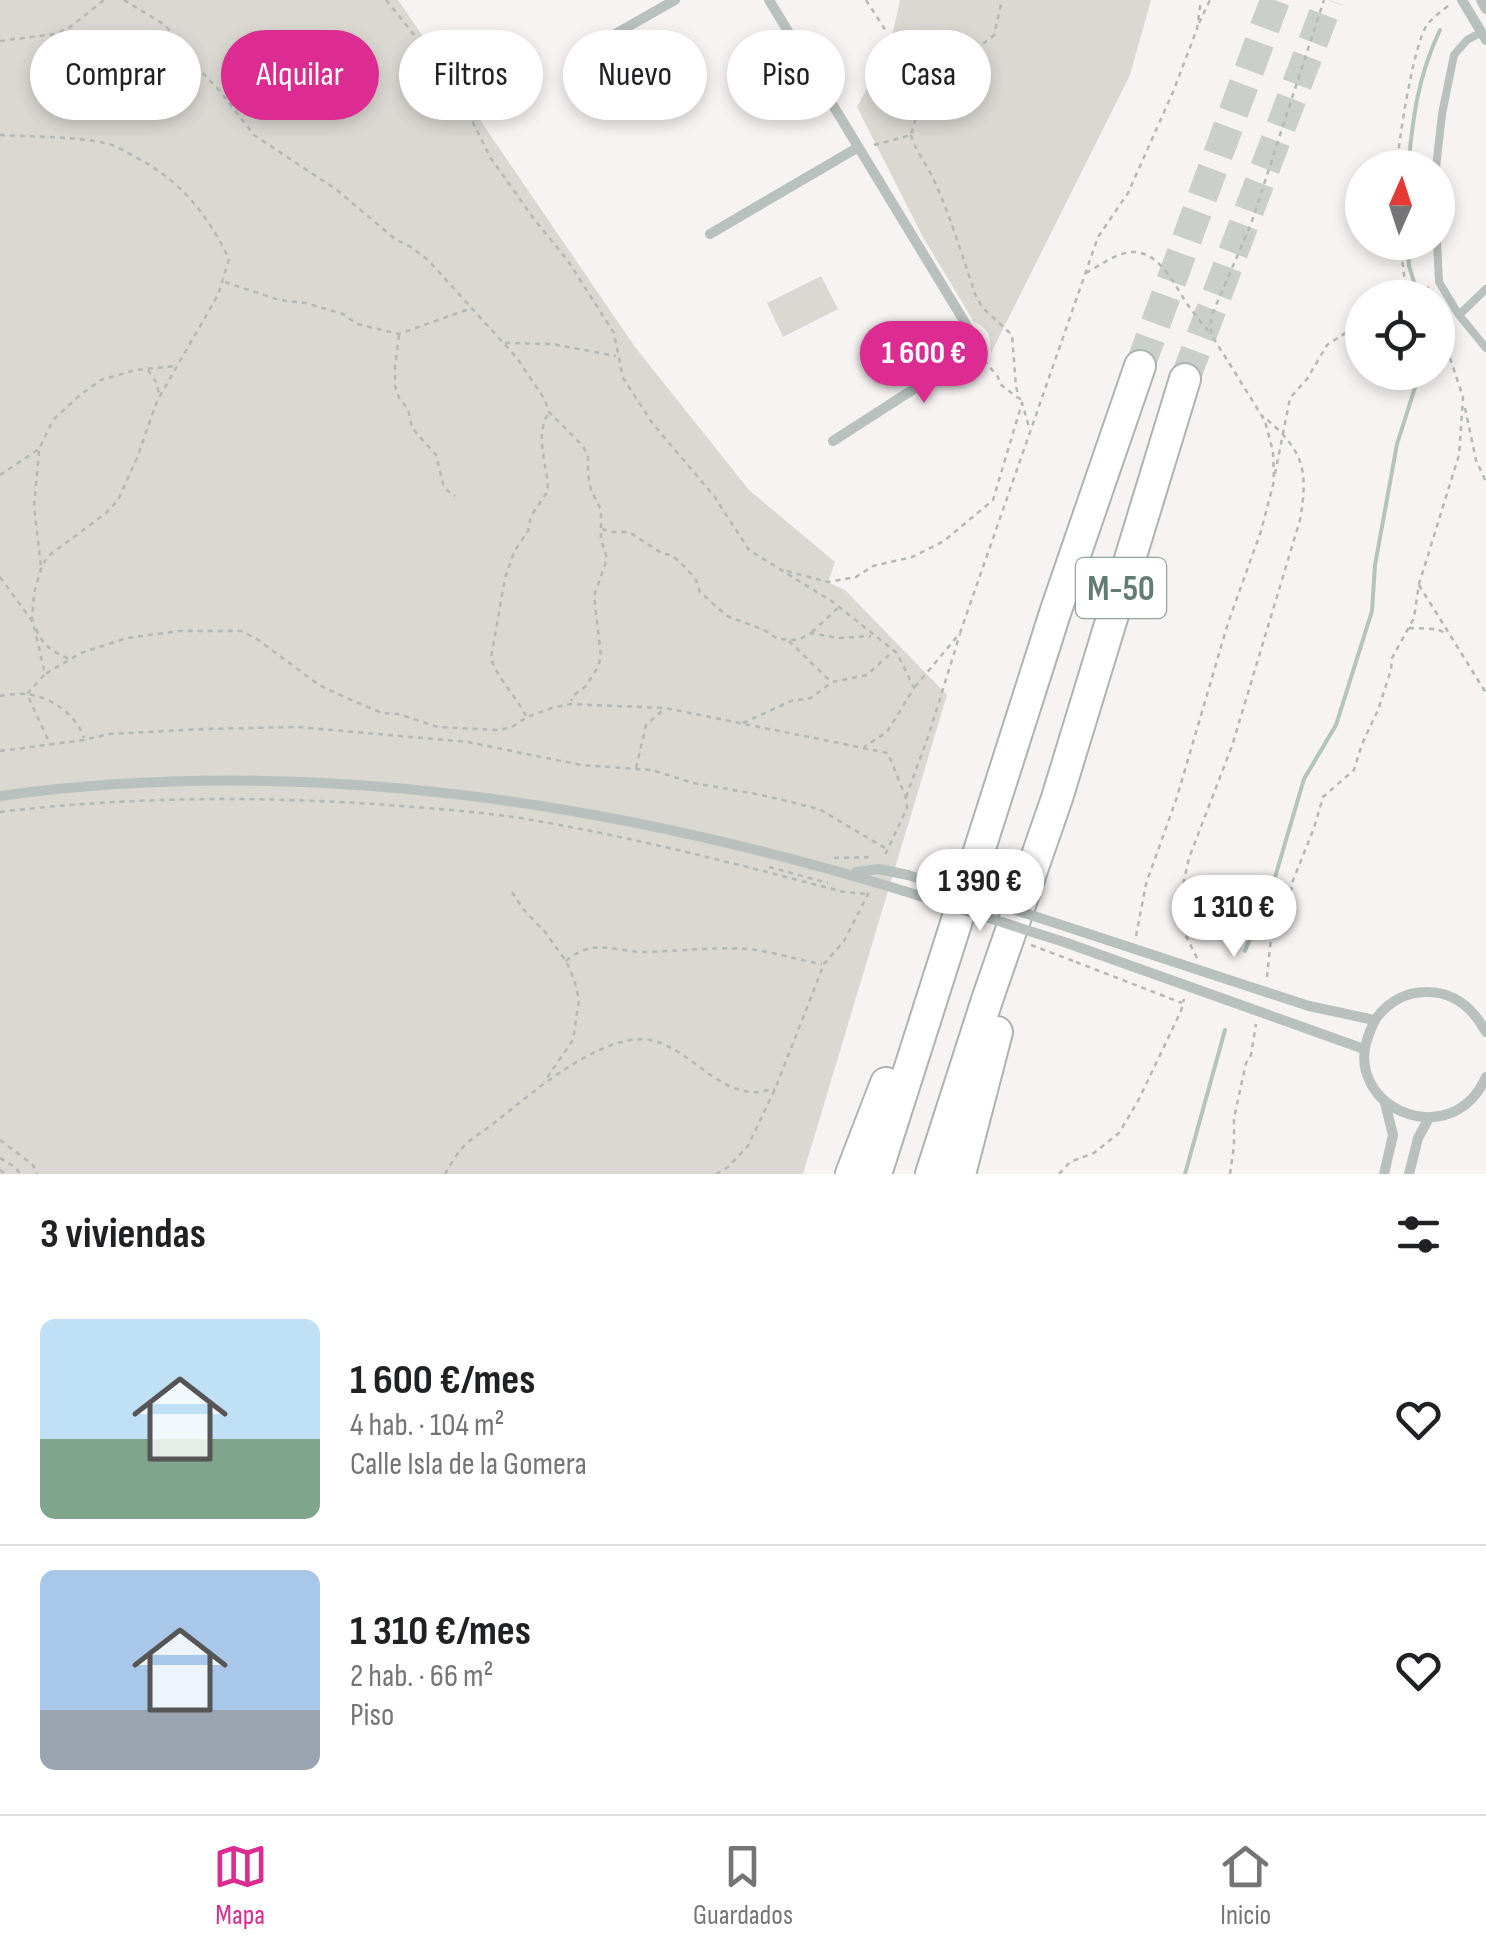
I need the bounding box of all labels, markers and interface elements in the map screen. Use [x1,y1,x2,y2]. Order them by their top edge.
chip: Comprar [30,30,201,120]
chip: Alquilar [221,30,379,120]
chip: Filtros [399,30,543,120]
chip: Nuevo [563,30,707,120]
chip: Piso [727,30,845,120]
chip: Casa [865,30,991,120]
north arrow [1345,150,1455,260]
map controls [1345,150,1455,390]
button: locate [1345,280,1455,390]
pin: 1 600 € [832,321,1016,406]
text: 1 600 € [882,334,966,373]
road number: M-50 [1076,558,1166,618]
pin: 1 390 € [888,849,1072,934]
text: 1 390 € [938,862,1022,901]
pin: 1 310 € [1142,875,1326,960]
text: 1 310 € [1194,888,1275,927]
icon: filters [1391,1207,1446,1262]
text: 3 viviendas [40,1209,206,1260]
text: 1 600 €/mes [350,1355,535,1406]
icon: home [120,1359,240,1479]
icon: heart [1391,1392,1446,1447]
text: 4 hab. · 104 m² [350,1406,505,1445]
text: Calle Isla de la Gomera [350,1445,587,1484]
text: 1 310 €/mes [350,1606,531,1657]
icon: home [120,1610,240,1730]
icon: heart [1391,1643,1446,1698]
text: 2 hab. · 66 m² [350,1657,494,1696]
text: Piso [350,1696,394,1735]
tab: Mapa [213,1839,268,1932]
tab: Guardados [693,1839,793,1932]
tab: Inicio [1218,1839,1273,1932]

